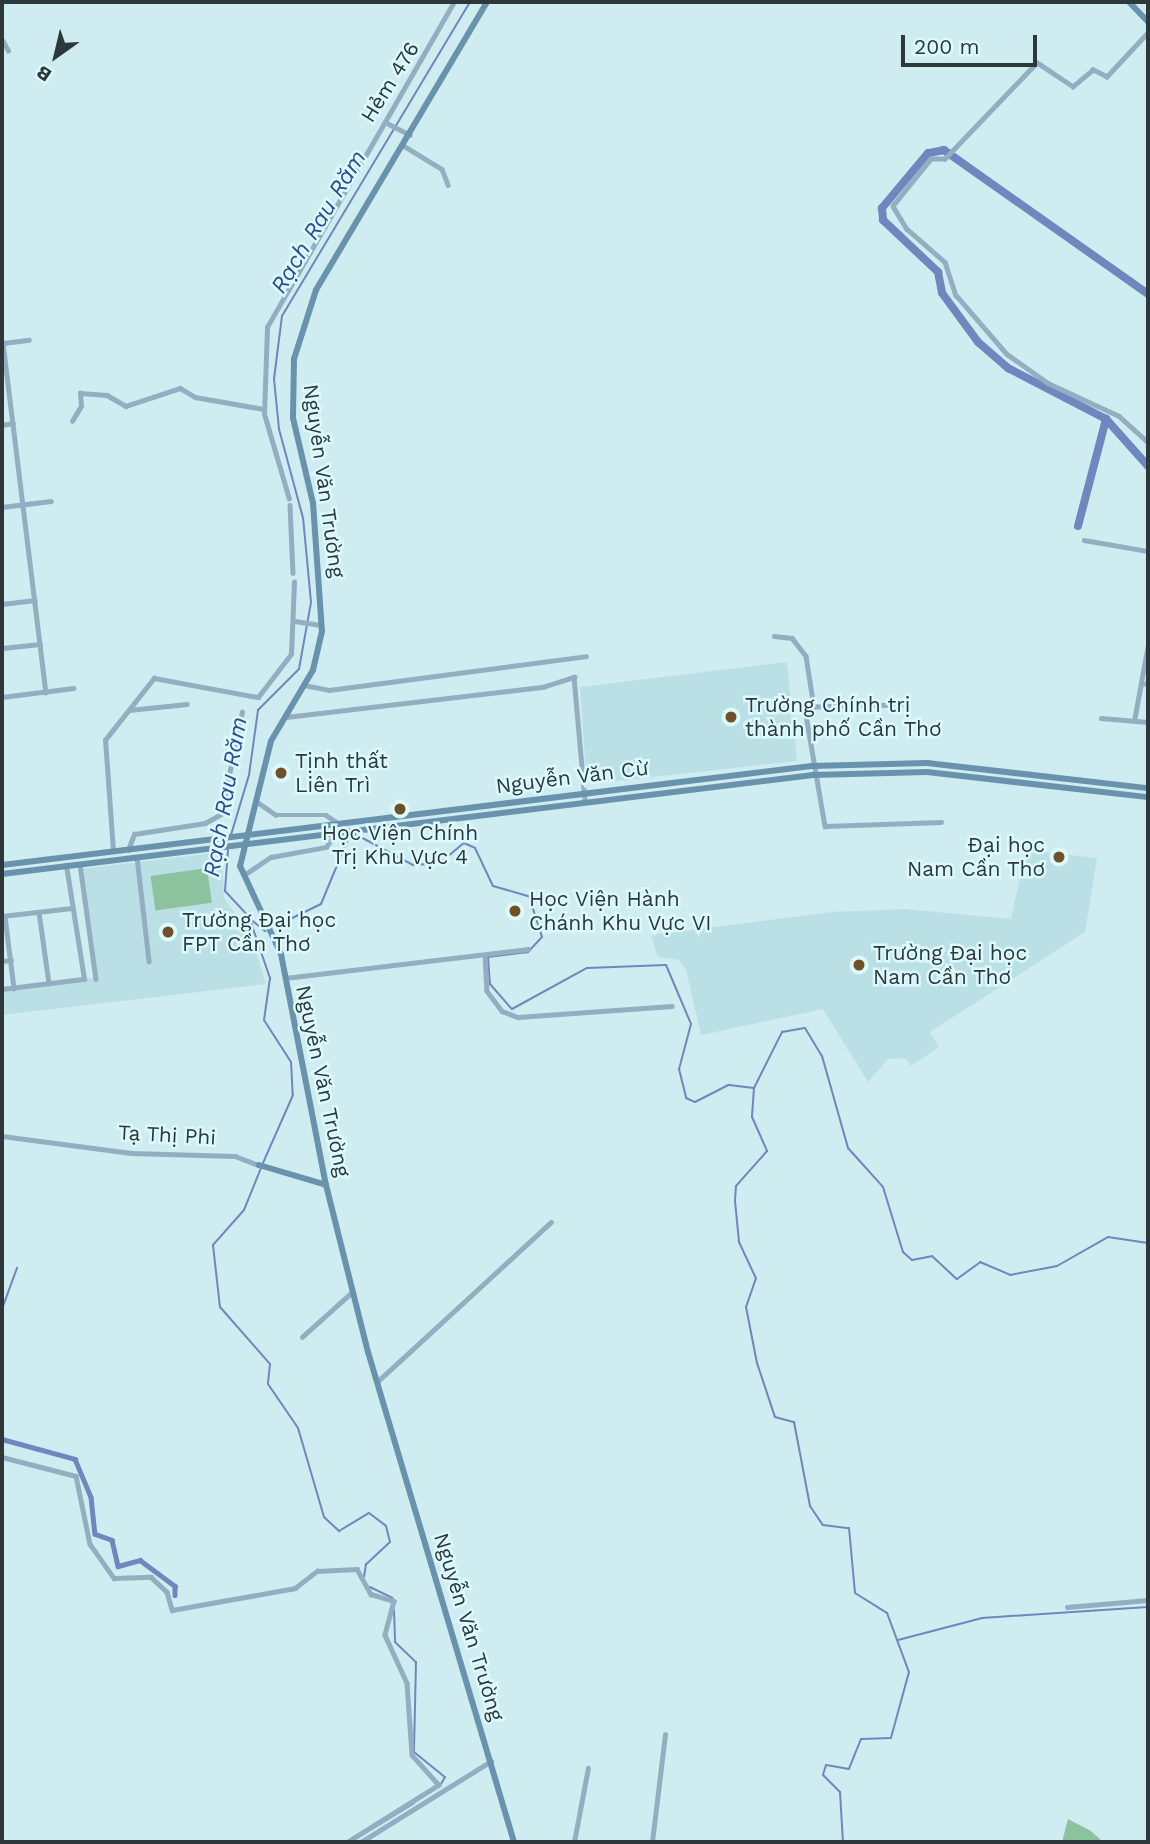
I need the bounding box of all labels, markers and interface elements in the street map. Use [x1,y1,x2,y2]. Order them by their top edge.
north arrow [21,21,91,91]
scale bar [905,21,1042,65]
text: 200 m [914,34,980,59]
street label: Hẻm 476 [355,37,425,127]
text: B [32,61,56,87]
water label: Rạch Rau Răm [265,145,373,299]
street label: Nguyễn Văn Trường [298,382,350,580]
place label: Trường Chính trị thành phố Cần Thơ [745,692,942,742]
marker: Trường Chính trị thành phố Cần Thơ [723,709,739,725]
water label: Rạch Rau Răm [198,715,254,879]
place label: Tịnh thất Liên Trì [295,748,388,798]
street label: Nguyễn Văn Cừ [494,755,650,799]
marker: Tịnh thất Liên Trì [273,765,289,781]
marker: Học Viện Chính Trị Khu Vực 4 [392,801,408,817]
place label: Học Viện Chính Trị Khu Vực 4 [321,820,479,870]
place label: Đại học Nam Cần Thơ [906,832,1045,882]
marker: Đại học Nam Cần Thơ [1051,849,1067,865]
place label: Học Viện Hành Chánh Khu Vực VI [529,886,713,936]
marker: Học Viện Hành Chánh Khu Vực VI [507,903,523,919]
place label: Trường Đại học FPT Cần Thơ [182,907,336,957]
marker: Trường Đại học FPT Cần Thơ [160,924,176,940]
place label: Trường Đại học Nam Cần Thơ [873,940,1027,990]
marker: Trường Đại học Nam Cần Thơ [851,957,867,973]
street label: Nguyễn Văn Trường [290,982,356,1180]
street label: Tạ Thị Phi [117,1120,217,1150]
street label: Nguyễn Văn Trường [428,1529,510,1725]

